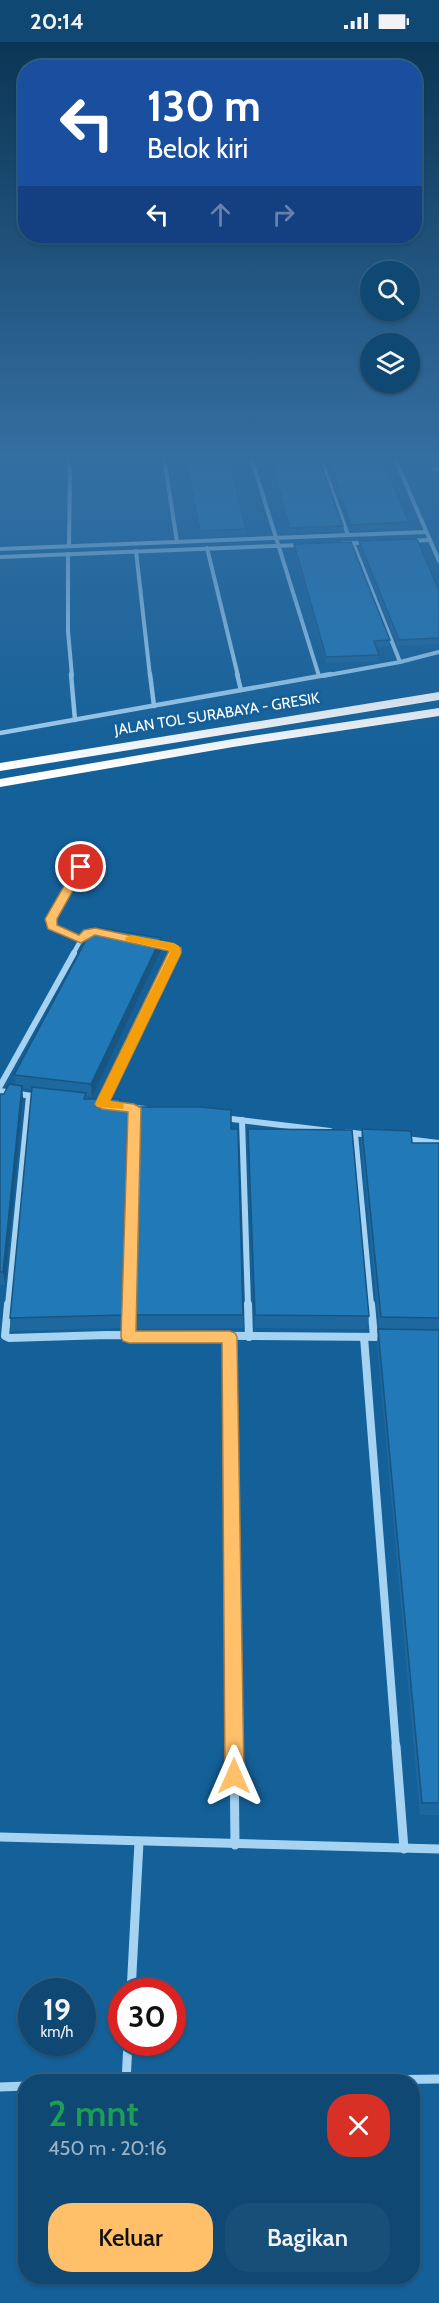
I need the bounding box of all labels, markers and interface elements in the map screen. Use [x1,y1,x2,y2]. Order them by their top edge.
text: 20:14 [30,8,84,35]
text: 130 m [147,80,261,132]
icon: left [48,84,126,162]
text: Belok kiri [147,132,248,165]
icon: left [141,198,174,231]
icon: ahead [204,198,237,231]
icon: right [267,198,300,231]
map controls [360,261,420,393]
button: search [360,261,420,321]
button: layers [360,333,420,393]
street label: JALAN TOL SURABAYA - GRESIK [112,689,321,739]
pin [55,841,106,892]
icon: arrive [64,850,97,883]
position arrow [202,1744,266,1808]
speed limit sign: 30 [108,1978,186,2056]
text: 19 [43,1991,71,2028]
text: km/h [41,2023,73,2041]
text: 2 mnt [48,2091,138,2135]
button: close [327,2094,390,2157]
text: 450 m · 20:16 [48,2136,167,2160]
button: Keluar [48,2203,213,2272]
button: Bagikan [225,2203,390,2272]

